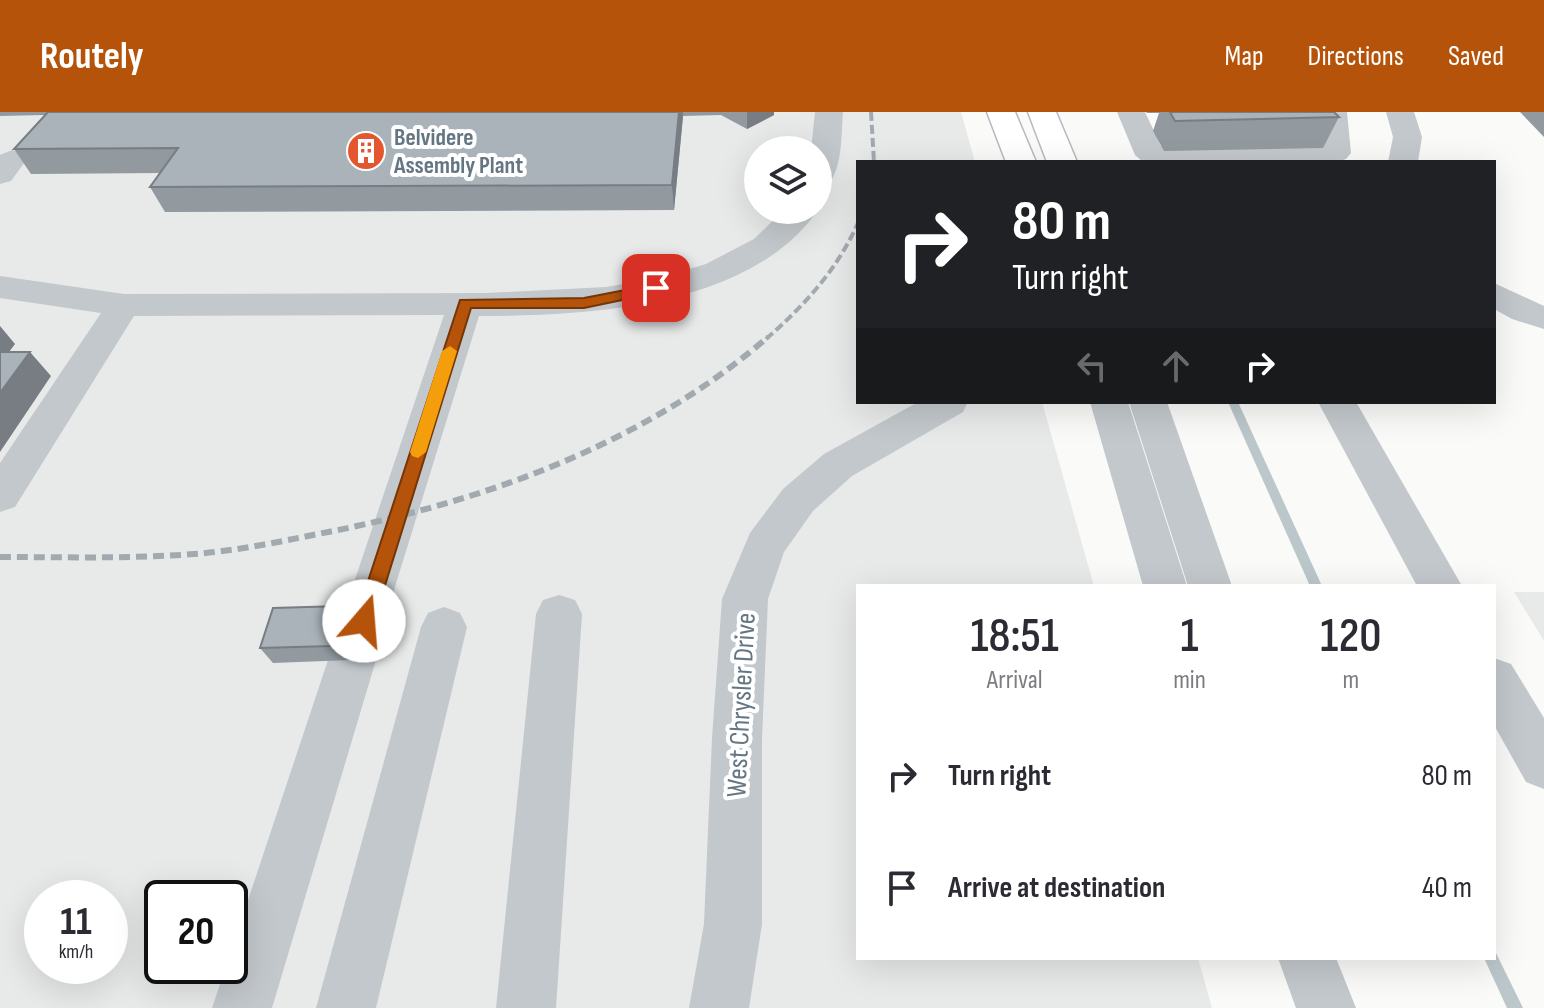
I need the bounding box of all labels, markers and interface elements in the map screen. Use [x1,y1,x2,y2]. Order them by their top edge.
text: Routely [40,34,144,79]
text: Map [1225,40,1264,73]
text: Directions [1308,40,1404,73]
text: Saved [1448,40,1504,73]
place label: Belvidere Assembly Plant [393,123,523,180]
building icon: Belvidere Assembly Plant [345,130,387,172]
map controls [744,136,832,224]
button: layers [744,136,832,224]
text: 80 m [1012,189,1111,256]
icon: right [880,192,984,296]
pin [622,254,690,322]
text: Turn right [1012,257,1129,300]
icon: arrive [634,266,678,310]
icon: left [1070,344,1114,388]
icon: ahead [1154,344,1198,388]
icon: right [1238,344,1282,388]
position arrow [322,579,406,663]
text: 18:51 [970,608,1059,665]
text: 1 [1181,608,1198,665]
text: 120 [1320,608,1382,665]
street label: West Chrysler Drive [720,612,763,798]
text: Arrival [987,665,1043,696]
text: min [1173,665,1206,696]
text: m [1343,665,1359,696]
icon: right [880,754,924,798]
text: Turn right [948,758,1051,794]
text: 80 m [1421,758,1472,794]
icon: arrive [880,866,924,910]
text: Arrive at destination [948,870,1165,906]
text: 40 m [1422,870,1472,906]
speed limit sign: 20 [144,880,248,984]
text: 11 [60,898,92,946]
text: km/h [59,940,93,964]

